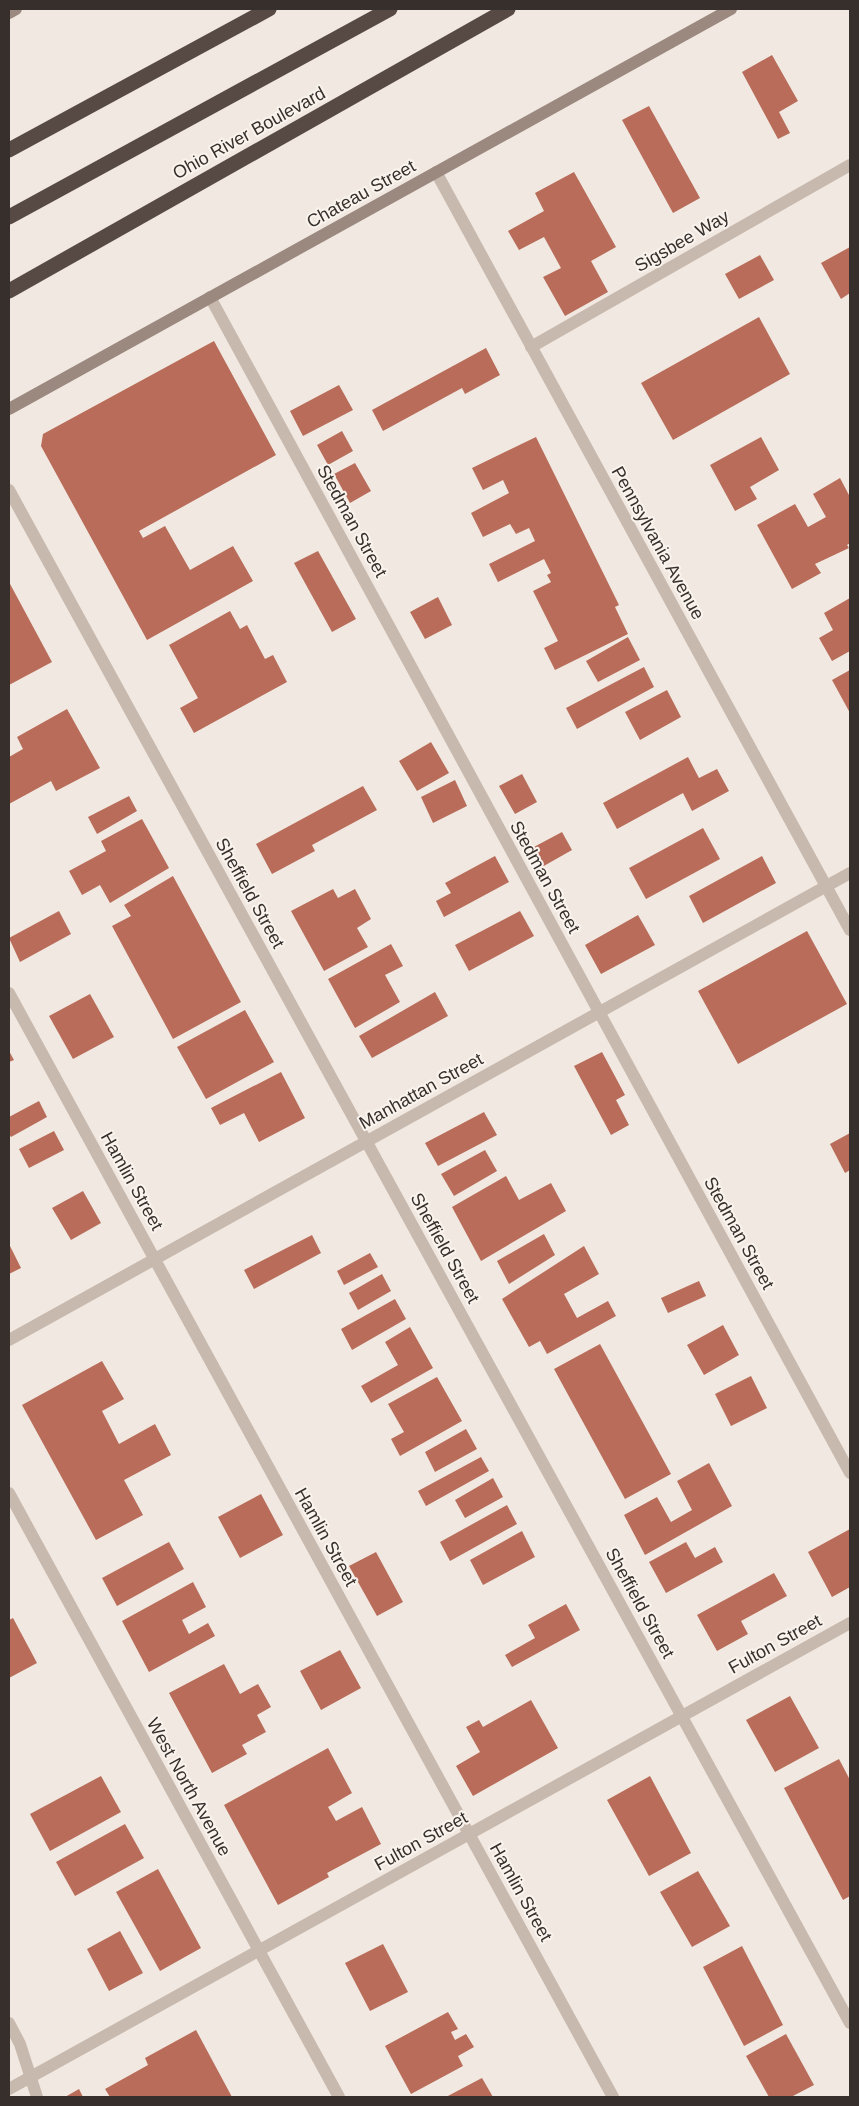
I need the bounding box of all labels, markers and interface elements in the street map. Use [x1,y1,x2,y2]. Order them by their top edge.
street label: Ohio River Boulevard [169,83,329,183]
street label: Chateau Street [303,156,419,232]
street label: Sigsbee Way [631,206,733,276]
street label: Stedman Street [313,461,391,581]
street label: Pennsylvania Avenue [608,463,708,623]
street label: Stedman Street [506,817,584,937]
street label: Sheffield Street [211,834,289,952]
street label: Manhattan Street [356,1049,486,1133]
street label: Hamlin Street [97,1128,167,1234]
street label: Stedman Street [700,1173,778,1293]
street label: Sheffield Street [406,1189,484,1307]
street label: Hamlin Street [291,1484,361,1590]
street label: Sheffield Street [601,1544,679,1662]
street label: Fulton Street [725,1610,825,1678]
street label: West North Avenue [143,1715,235,1859]
street label: Fulton Street [371,1807,471,1875]
street label: Hamlin Street [486,1839,556,1945]

